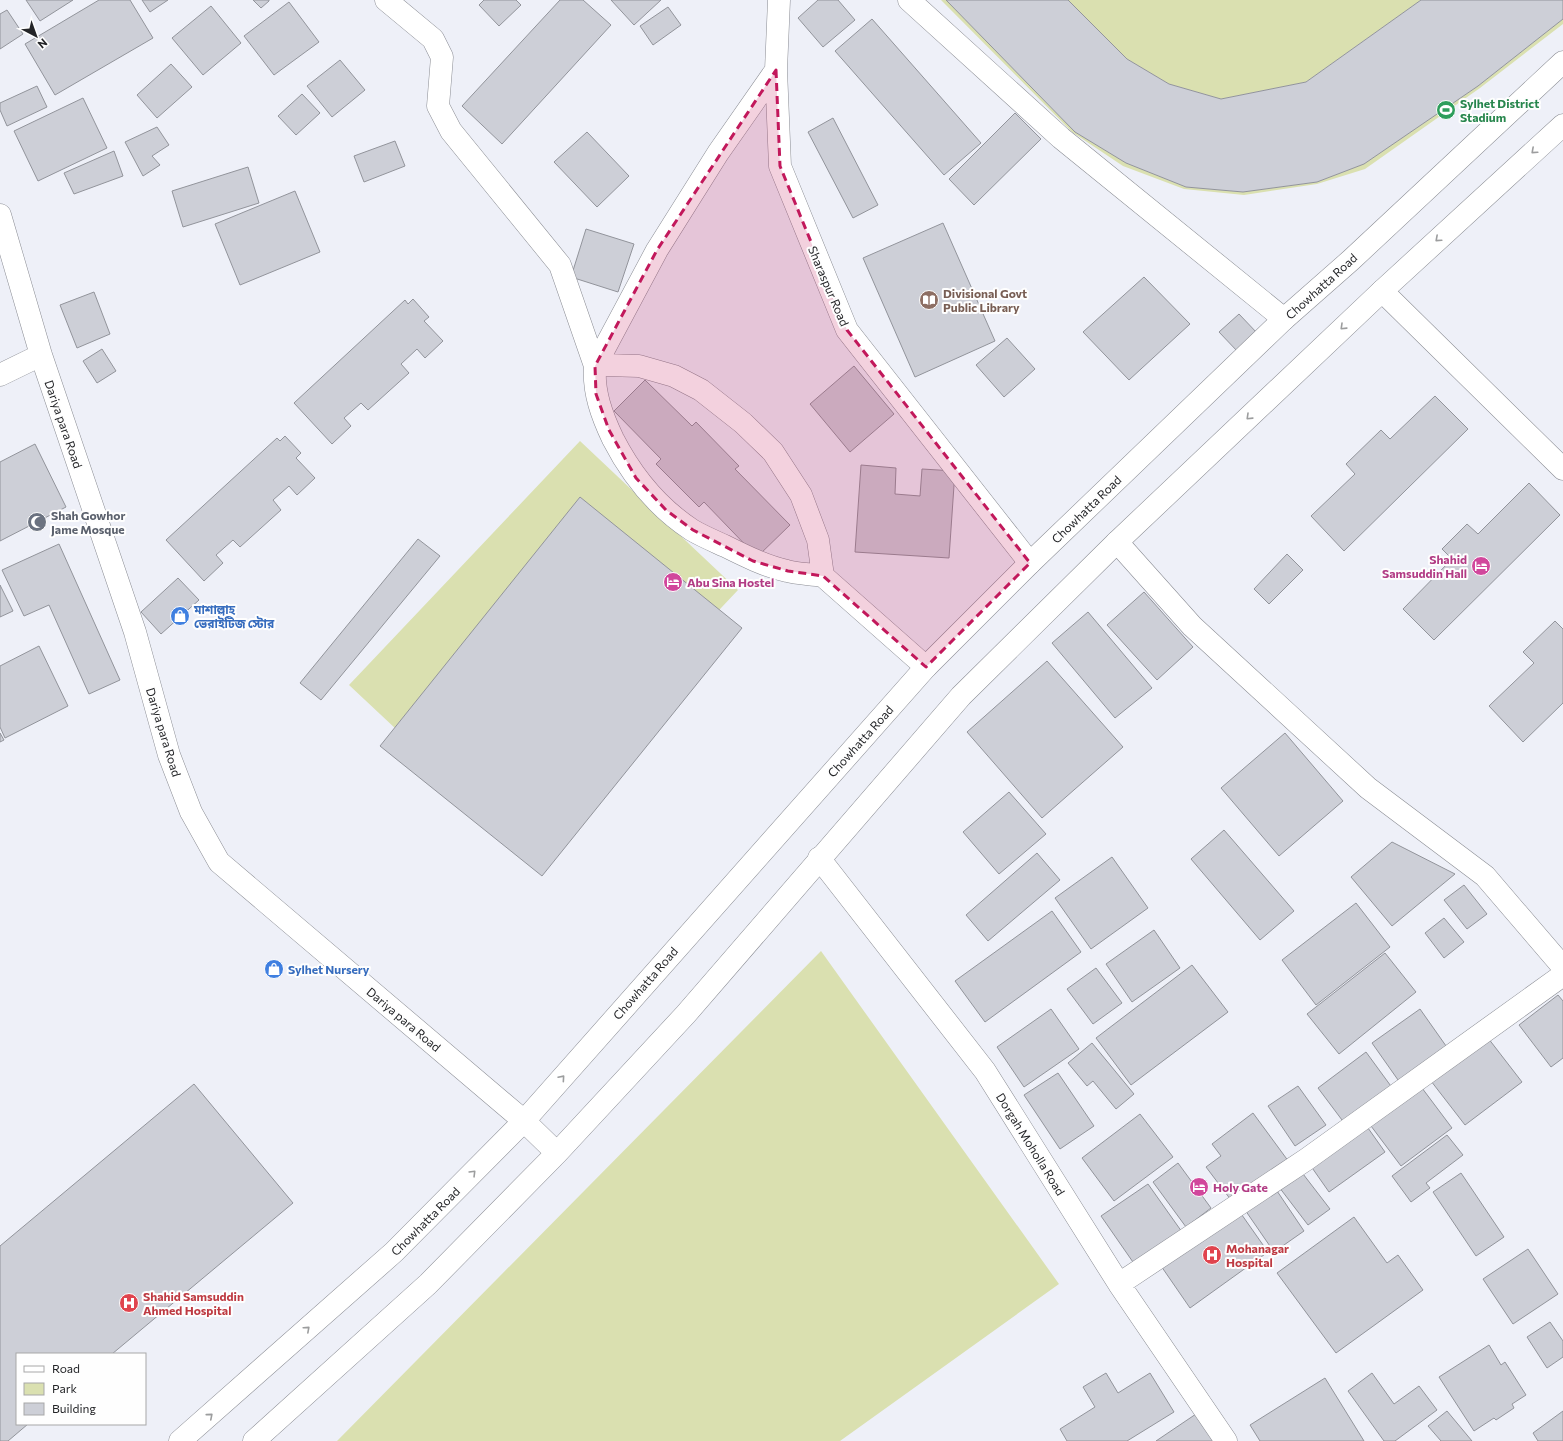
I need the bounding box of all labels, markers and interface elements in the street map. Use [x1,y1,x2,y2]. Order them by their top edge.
north arrow [16,16,56,56]
text: N [36,36,50,52]
place label: Sylhet District Stadium [1460,96,1539,124]
sports icon: Sylhet District Stadium [1435,99,1457,121]
one-way arrow [1531,146,1539,154]
one-way arrow [1435,234,1443,242]
street label: Sharaspur Road [806,244,852,328]
street label: Chowhatta Road [1282,250,1360,322]
place label: Divisional Govt Public Library [943,286,1027,314]
library icon: Divisional Govt Public Library [918,289,940,311]
one-way arrow [1340,323,1348,330]
street label: Dariya para Road [42,378,86,470]
one-way arrow [1246,412,1254,420]
street label: Chowhatta Road [1048,472,1124,546]
place label: Shah Gowhor Jame Mosque [51,508,125,537]
mosque icon: Shah Gowhor Jame Mosque [26,511,48,533]
place label: Shahid Samsuddin Hall [1382,552,1467,580]
hotel icon: Shahid Samsuddin Hall [1470,555,1492,577]
hotel icon: Abu Sina Hostel [662,571,684,593]
place label: Abu Sina Hostel [687,575,774,589]
place label: মাশাল্লাহ ভেরাইটিজ স্টোর [193,602,275,630]
shop icon: মাশাল্লাহ ভেরাইটিজ স্টোর [169,605,191,627]
street label: Dariya para Road [144,686,184,778]
street label: Chowhatta Road [824,702,896,780]
street label: Chowhatta Road [610,944,680,1022]
shop icon: Sylhet Nursery [263,958,285,980]
place label: Sylhet Nursery [288,962,370,976]
street label: Dariya para Road [364,984,444,1054]
one-way arrow [557,1075,564,1083]
street label: Dorgah Moholla Road [994,1090,1068,1198]
one-way arrow [468,1170,476,1178]
hotel icon: Holy Gate [1188,1176,1210,1198]
place label: Holy Gate [1213,1180,1268,1194]
street label: Chowhatta Road [388,1184,462,1258]
place label: Mohanagar Hospital [1226,1241,1289,1269]
hospital icon: Mohanagar Hospital [1201,1244,1223,1266]
place label: Shahid Samsuddin Ahmed Hospital [143,1289,244,1317]
hospital icon: Shahid Samsuddin Ahmed Hospital [118,1292,140,1314]
one-way arrow [303,1327,310,1334]
legend [16,1353,146,1425]
text: Road [52,1361,80,1375]
text: Park [52,1381,78,1395]
text: Building [52,1401,96,1415]
one-way arrow [205,1413,213,1420]

